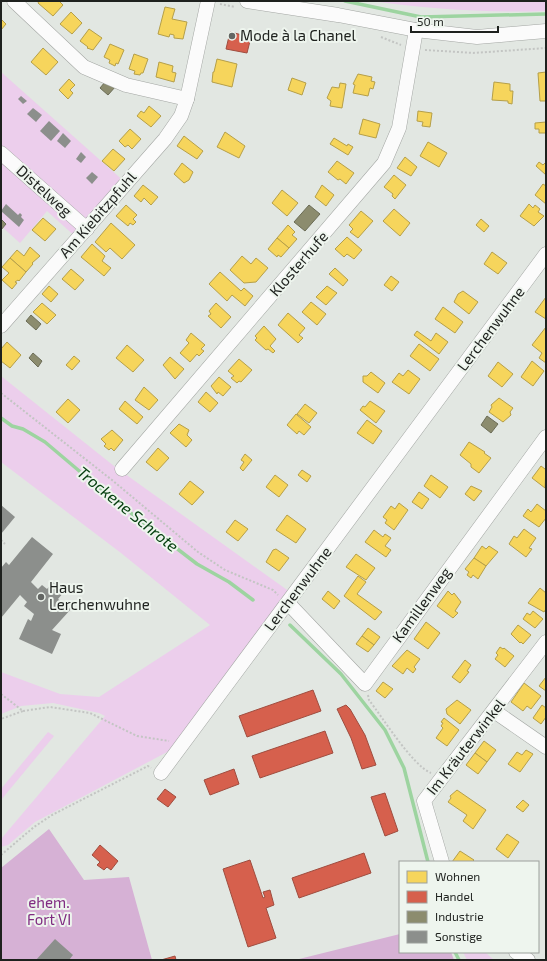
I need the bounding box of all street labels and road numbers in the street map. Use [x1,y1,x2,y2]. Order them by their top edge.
street label: Distelweg [13,161,76,220]
street label: Am Kiebitzpfuhl [55,167,140,261]
street label: Klosterhufe [265,227,331,299]
street label: Lerchenwuhne [453,283,528,374]
street label: Lerchenwuhne [260,543,335,634]
street label: Kamillenweg [388,563,455,645]
street label: Im Kräuterwinkel [422,694,509,798]

